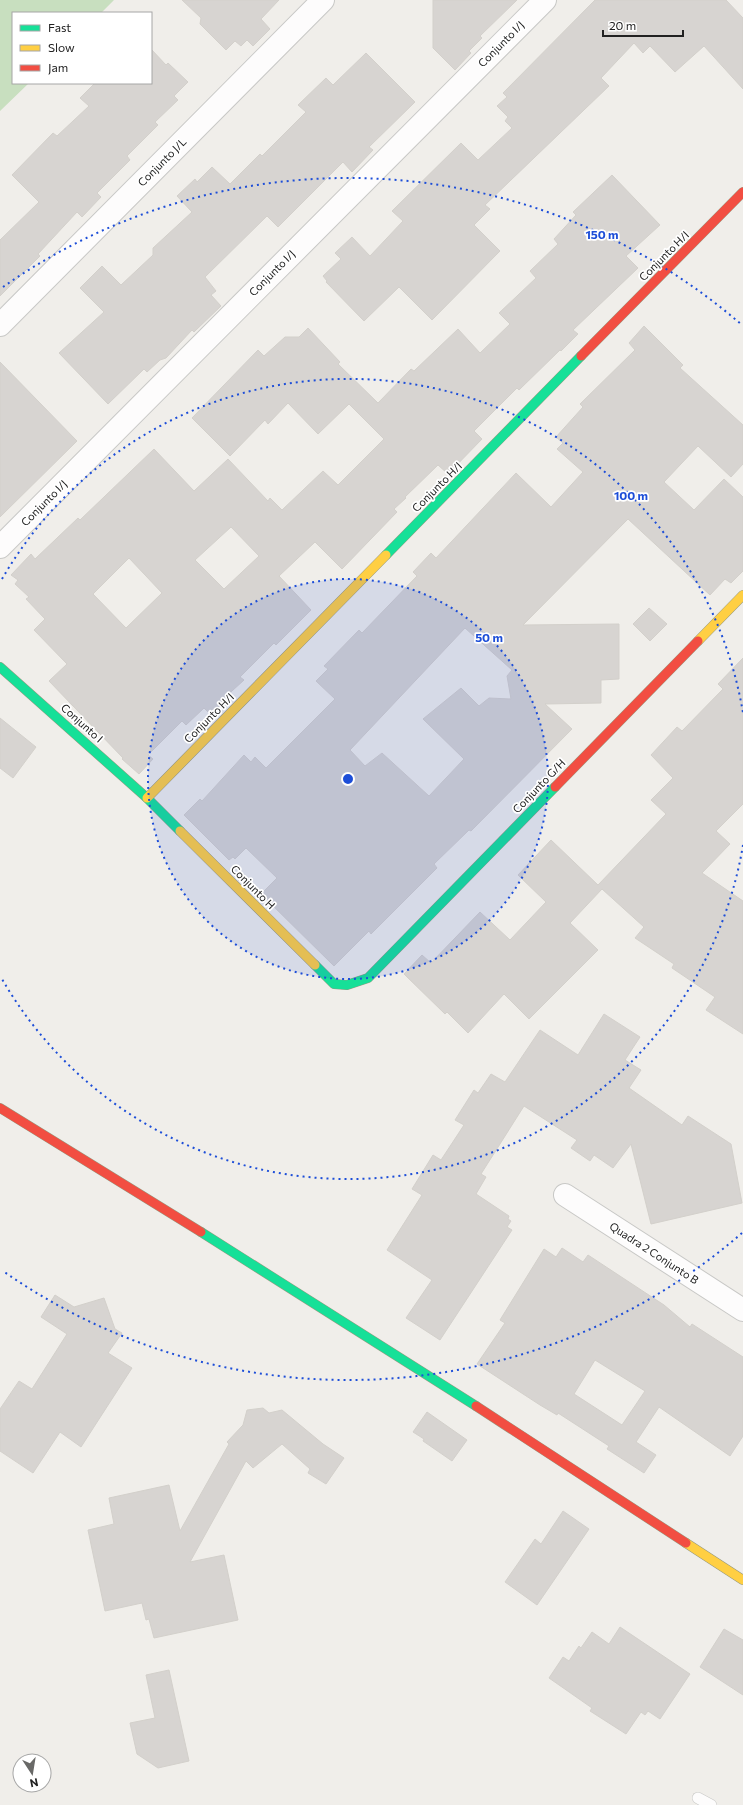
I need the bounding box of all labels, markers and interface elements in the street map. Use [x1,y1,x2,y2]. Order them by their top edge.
legend [12,12,152,84]
scale bar [603,12,683,38]
street label: Conjunto I/J [475,18,527,70]
text: 20 m [609,18,636,32]
text: Fast [48,20,71,34]
text: Slow [48,40,75,54]
text: Jam [48,60,68,75]
street label: Conjunto J/L [135,135,189,189]
text: 150 m [585,227,619,241]
street label: Conjunto H/I [636,228,691,283]
street label: Conjunto I/J [246,247,298,299]
street label: Conjunto H/I [409,459,464,514]
street label: Conjunto I/J [18,477,70,529]
text: 100 m [614,488,648,502]
text: 50 m [475,630,503,644]
street label: Conjunto H/I [181,690,236,745]
street label: Conjunto I [59,700,106,745]
street label: Conjunto G/H [510,756,568,815]
centre of rings [341,772,355,786]
street label: Conjunto H [229,862,278,911]
street label: Quadra 2 Conjunto B [607,1219,701,1286]
north arrow [12,1753,52,1793]
text: N [29,1776,40,1790]

